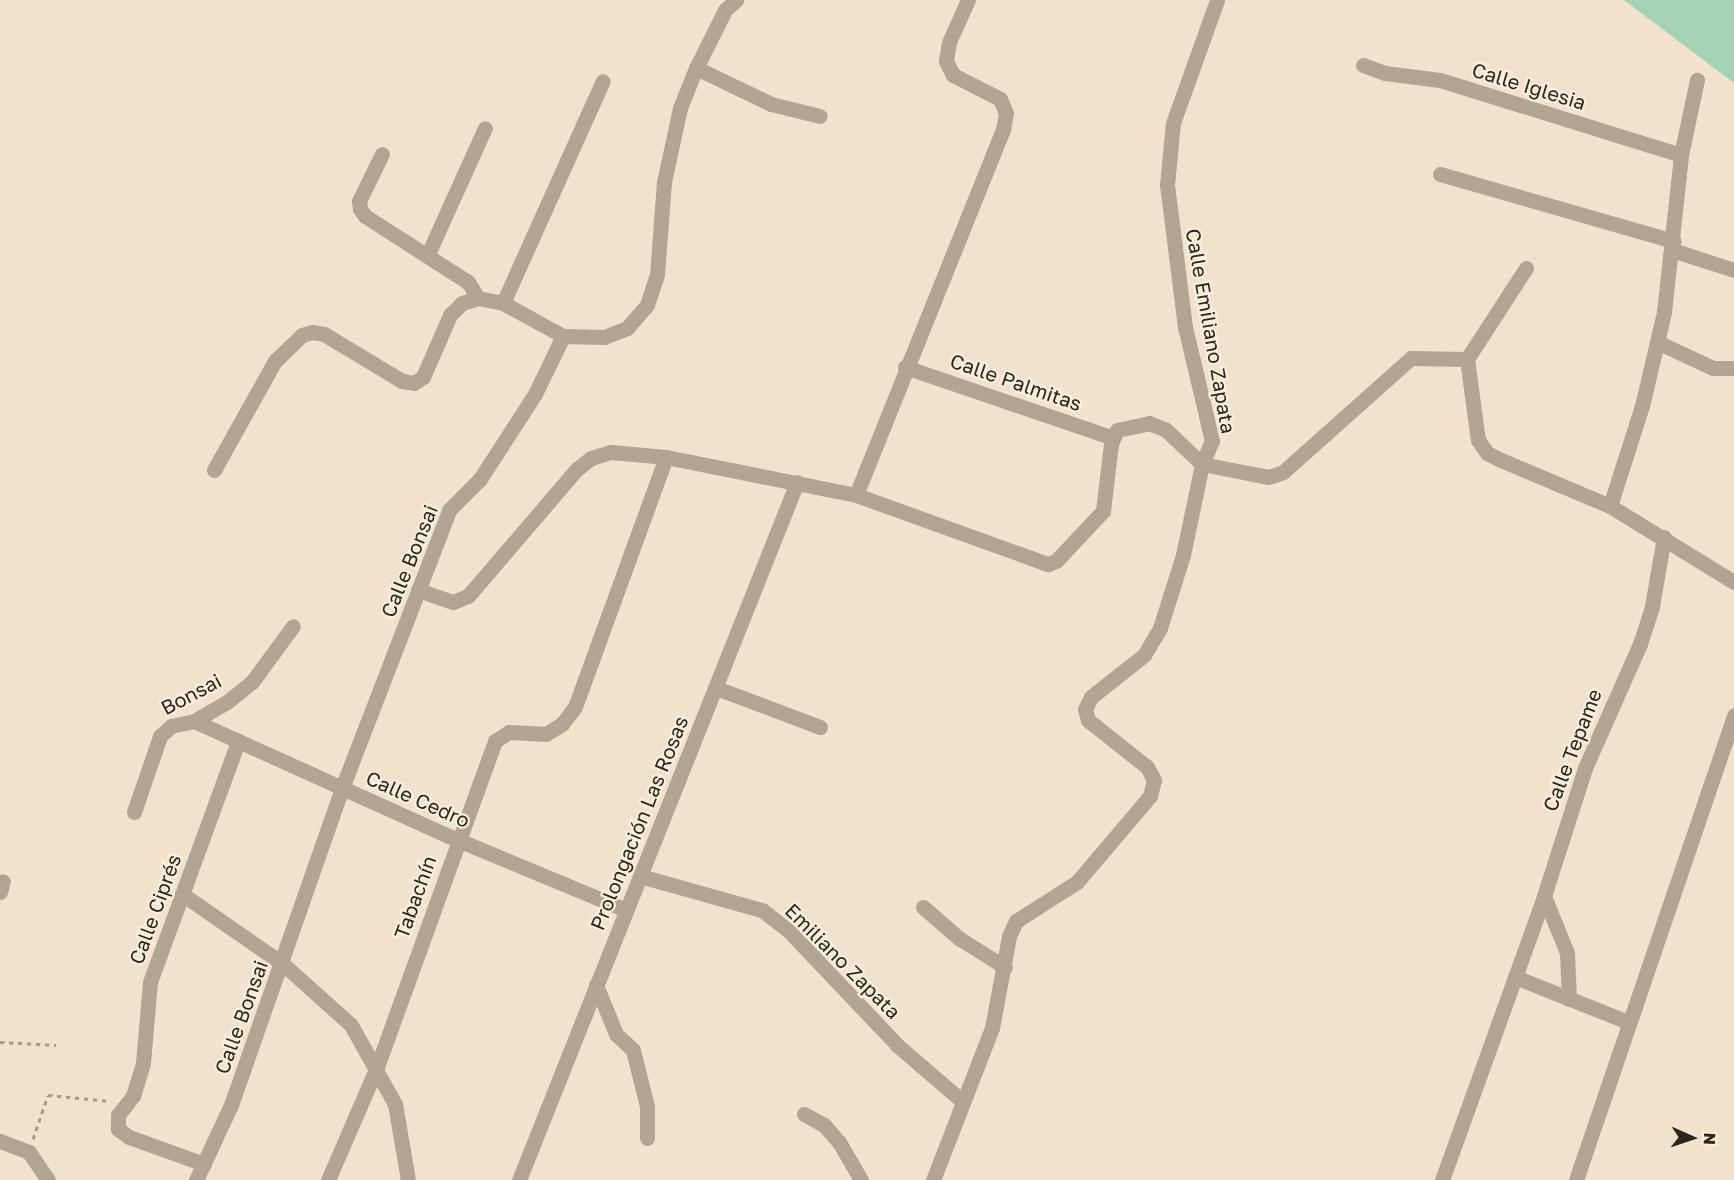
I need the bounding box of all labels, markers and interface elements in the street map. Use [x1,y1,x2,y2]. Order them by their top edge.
street label: Calle Iglesia [1469,57,1589,115]
street label: Calle Emiliano Zapata [1181,227,1241,435]
street label: Calle Palmitas [947,348,1085,416]
street label: Calle Bonsai [376,501,442,621]
street label: Bonsai [157,668,225,720]
street label: Calle Tepame [1538,685,1606,815]
street label: Prolongación Las Rosas [585,712,693,934]
street label: Calle Cedro [362,765,474,833]
street label: Calle Ciprés [124,851,186,967]
street label: Tabachín [389,852,441,942]
street label: Emiliano Zapata [780,898,906,1024]
street label: Calle Bonsai [209,957,273,1077]
north arrow [1662,1108,1722,1168]
text: N [1700,1132,1720,1146]

